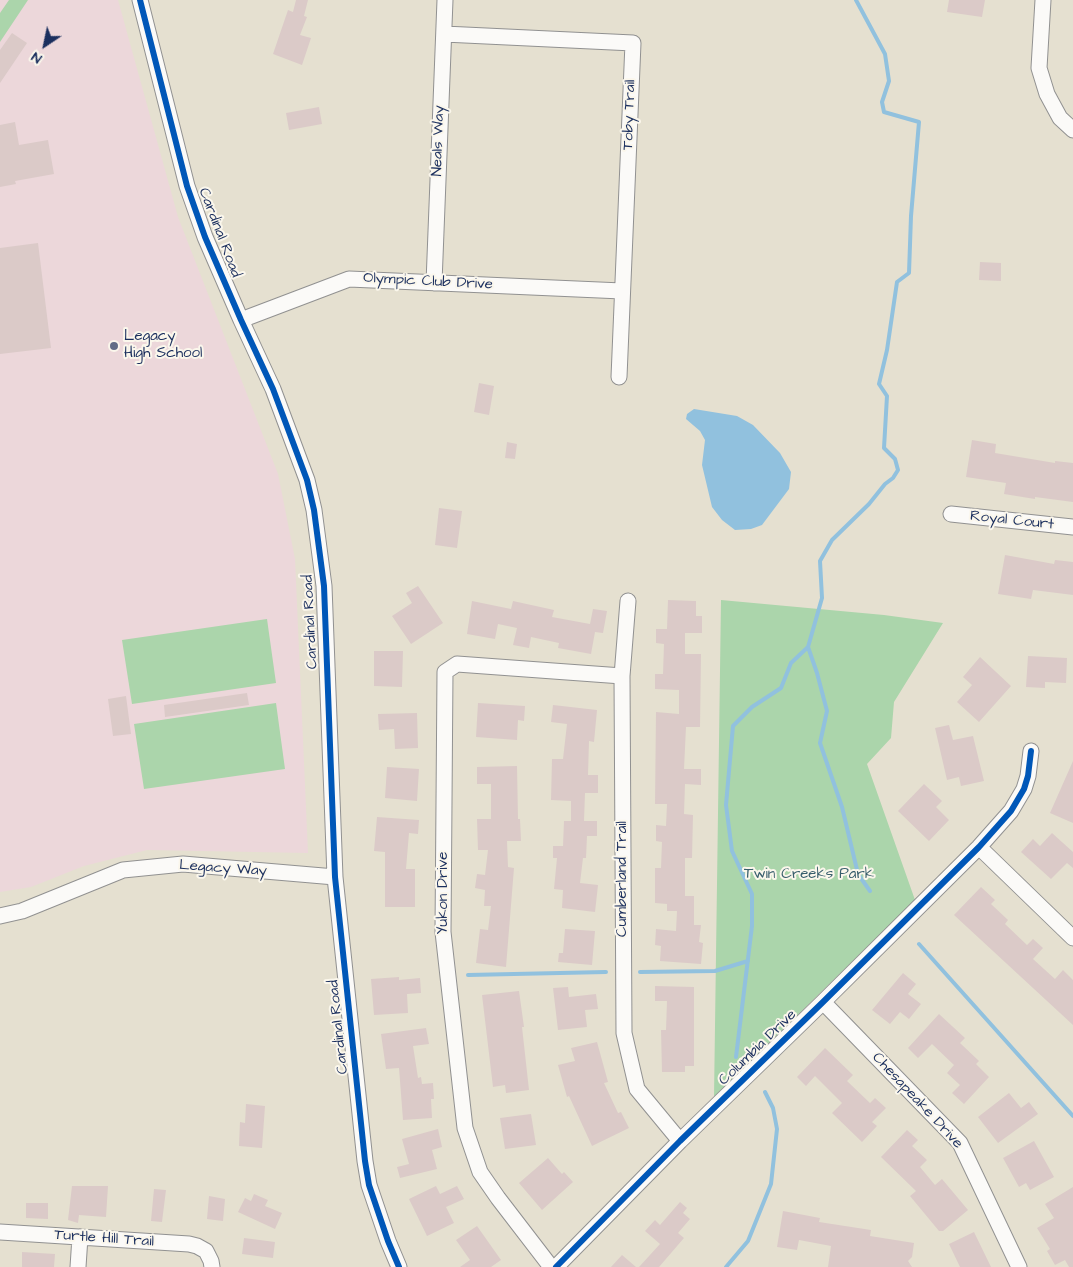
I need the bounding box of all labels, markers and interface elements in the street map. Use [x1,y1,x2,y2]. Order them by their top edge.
north arrow [20,20,70,70]
text: N [27,47,46,68]
street label: Toby Trail [620,80,640,150]
street label: Neals Way [429,105,449,177]
street label: Cardinal Road [194,186,244,280]
street label: Olympic Club Drive [363,270,493,294]
place label: Legacy High School [124,328,202,363]
marker: Legacy High School [108,340,120,352]
street label: Royal Court [969,508,1055,534]
street label: Cardinal Road [300,574,322,670]
street label: Cumberland Trail [614,821,632,937]
street label: Yukon Drive [435,852,453,934]
street label: Legacy Way [179,857,267,881]
park label: Twin Creeks Park [744,866,874,884]
street label: Cardinal Road [325,979,353,1075]
street label: Columbia Drive [715,1006,801,1090]
street label: Chesapeake Drive [868,1049,966,1153]
street label: Turtle Hill Trail [54,1227,154,1251]

